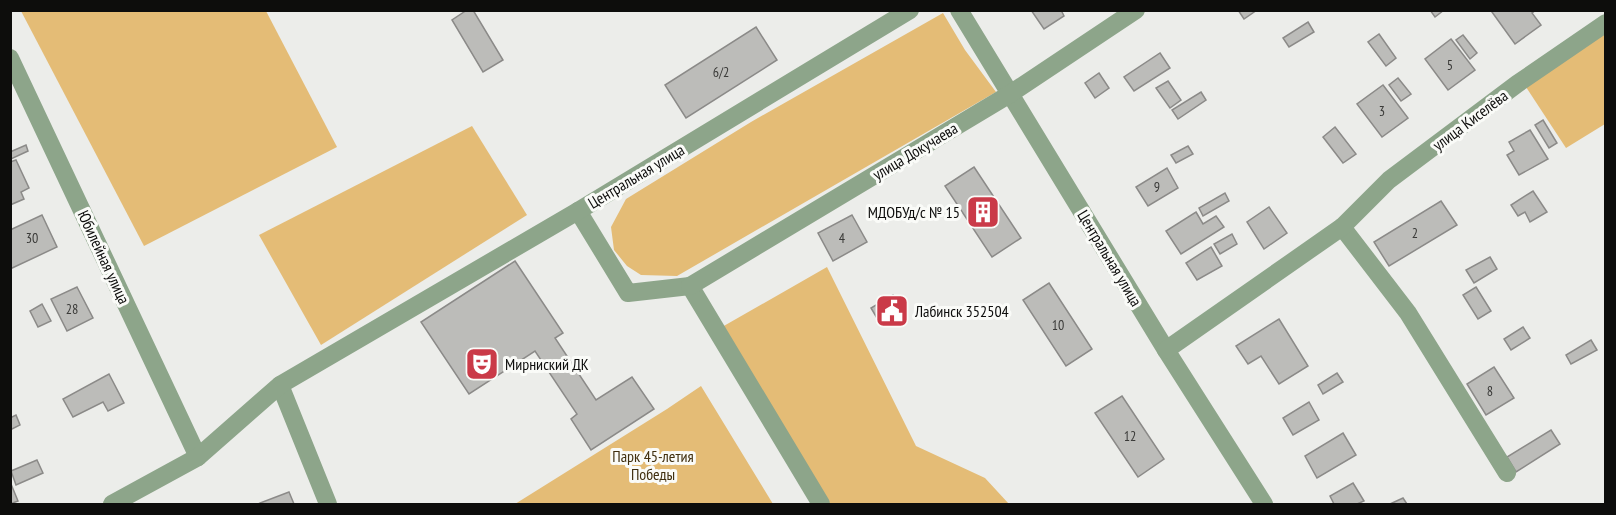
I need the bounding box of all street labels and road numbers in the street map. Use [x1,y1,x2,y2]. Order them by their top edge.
street label: улица Киселёва [1428,85,1512,155]
street label: улица Докучаева [869,118,961,184]
street label: Центральная улица [584,139,688,213]
street label: Центральная улица [1073,206,1147,310]
street label: Юбилейная улица [74,207,134,307]

